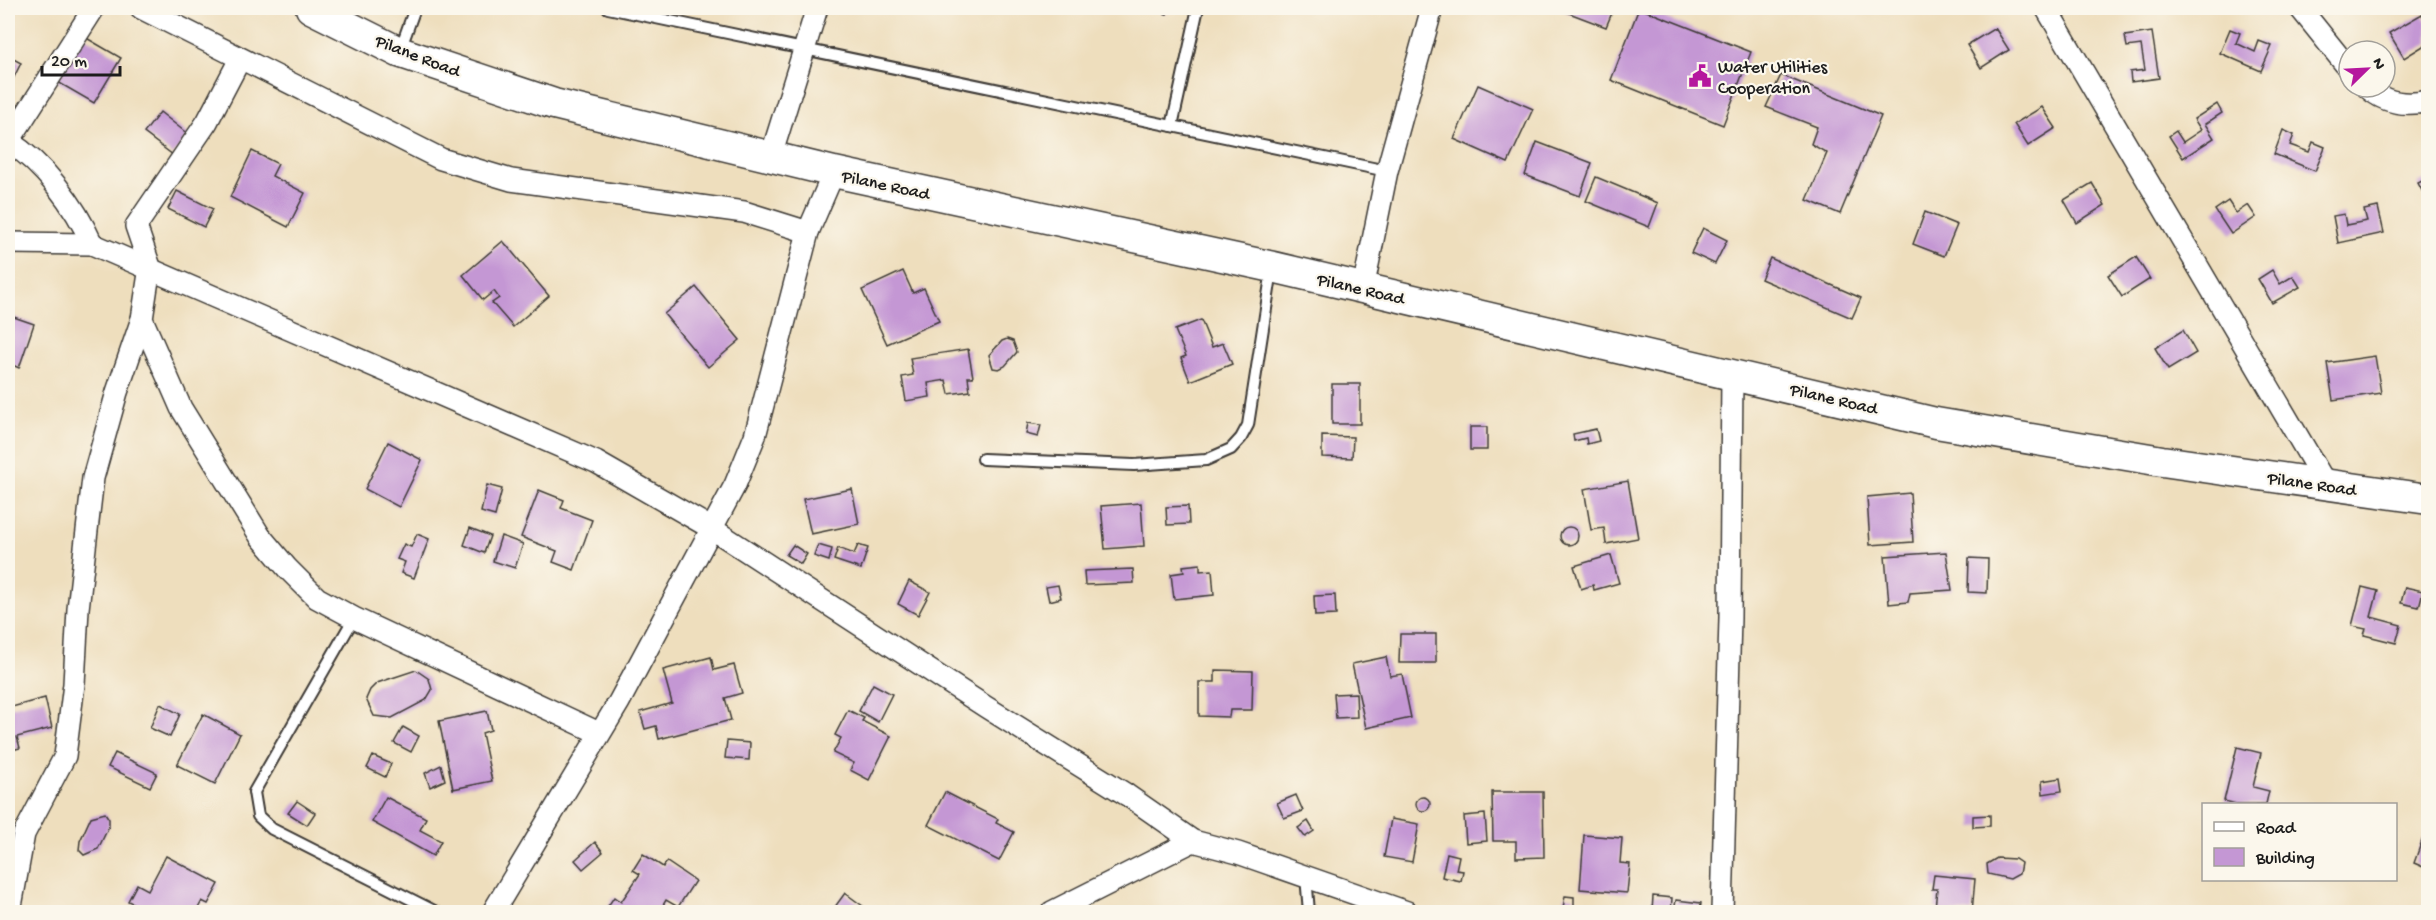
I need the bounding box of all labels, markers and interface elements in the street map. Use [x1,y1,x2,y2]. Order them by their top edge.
street label: Pilane Road [371,31,464,84]
scale bar [42,39,120,77]
north arrow [2337,39,2397,99]
text: 20 m [51,52,87,73]
text: N [2367,56,2389,73]
place label: Water Utilities Cooperation [1718,58,1829,100]
public building icon: Water Utilities Cooperation [1687,63,1713,89]
street label: Pilane Road [839,167,933,206]
street label: Pilane Road [1314,270,1408,311]
street label: Pilane Road [1787,380,1881,421]
street label: Pilane Road [2265,469,2359,502]
legend [2202,803,2397,881]
text: Road [2256,819,2297,840]
text: Building [2255,849,2315,870]

